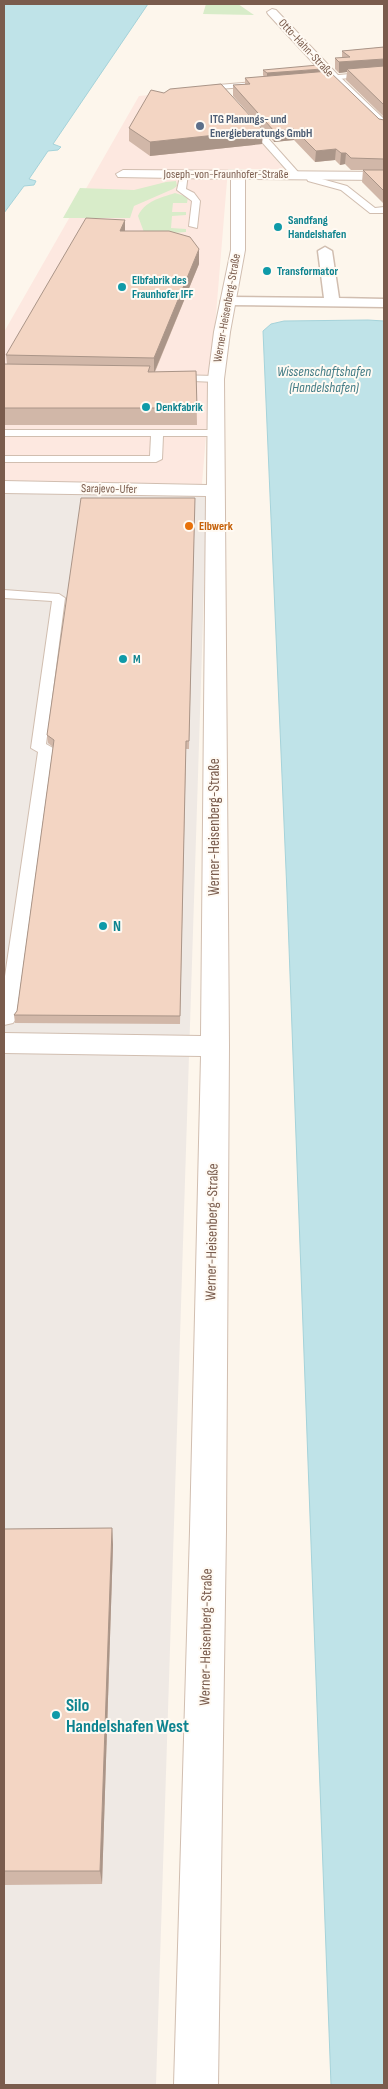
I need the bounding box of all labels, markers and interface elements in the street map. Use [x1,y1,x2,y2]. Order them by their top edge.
street label: Otto-Hahn-Straße [275,16,337,80]
place label: ITG Planungs- und Energieberatungs GmbH [210,112,312,141]
marker: ITG Planungs- und Energieberatungs GmbH [194,120,206,132]
street label: Joseph-von-Fraunhofer-Straße [163,167,289,182]
place label: Sandfang Handelshafen [288,213,346,242]
marker: Sandfang Handelshafen [272,221,284,233]
street label: Werner-Heisenberg-Straße [210,252,244,363]
place label: Transformator [277,264,338,279]
marker: Transformator [261,265,273,277]
place label: Elbfabrik des Fraunhofer IFF [132,273,193,302]
marker: Elbfabrik des Fraunhofer IFF [116,281,128,293]
water label: Wissenschaftshafen (Handelshafen) [277,363,371,396]
place label: Denkfabrik [156,400,203,415]
marker: Denkfabrik [140,401,152,413]
street label: Sarajevo-Ufer [81,481,138,497]
place label: Elbwerk [199,519,233,534]
marker: Elbwerk [183,520,195,532]
place label: M [133,652,141,667]
marker: M [117,653,129,665]
street label: Werner-Heisenberg-Straße [205,758,224,896]
place label: N [113,917,121,936]
marker: N [97,920,109,932]
street label: Werner-Heisenberg-Straße [201,1163,223,1301]
street label: Werner-Heisenberg-Straße [195,1568,217,1706]
place label: Silo Handelshafen West [66,1695,189,1737]
marker: Silo Handelshafen West [50,1709,62,1721]

